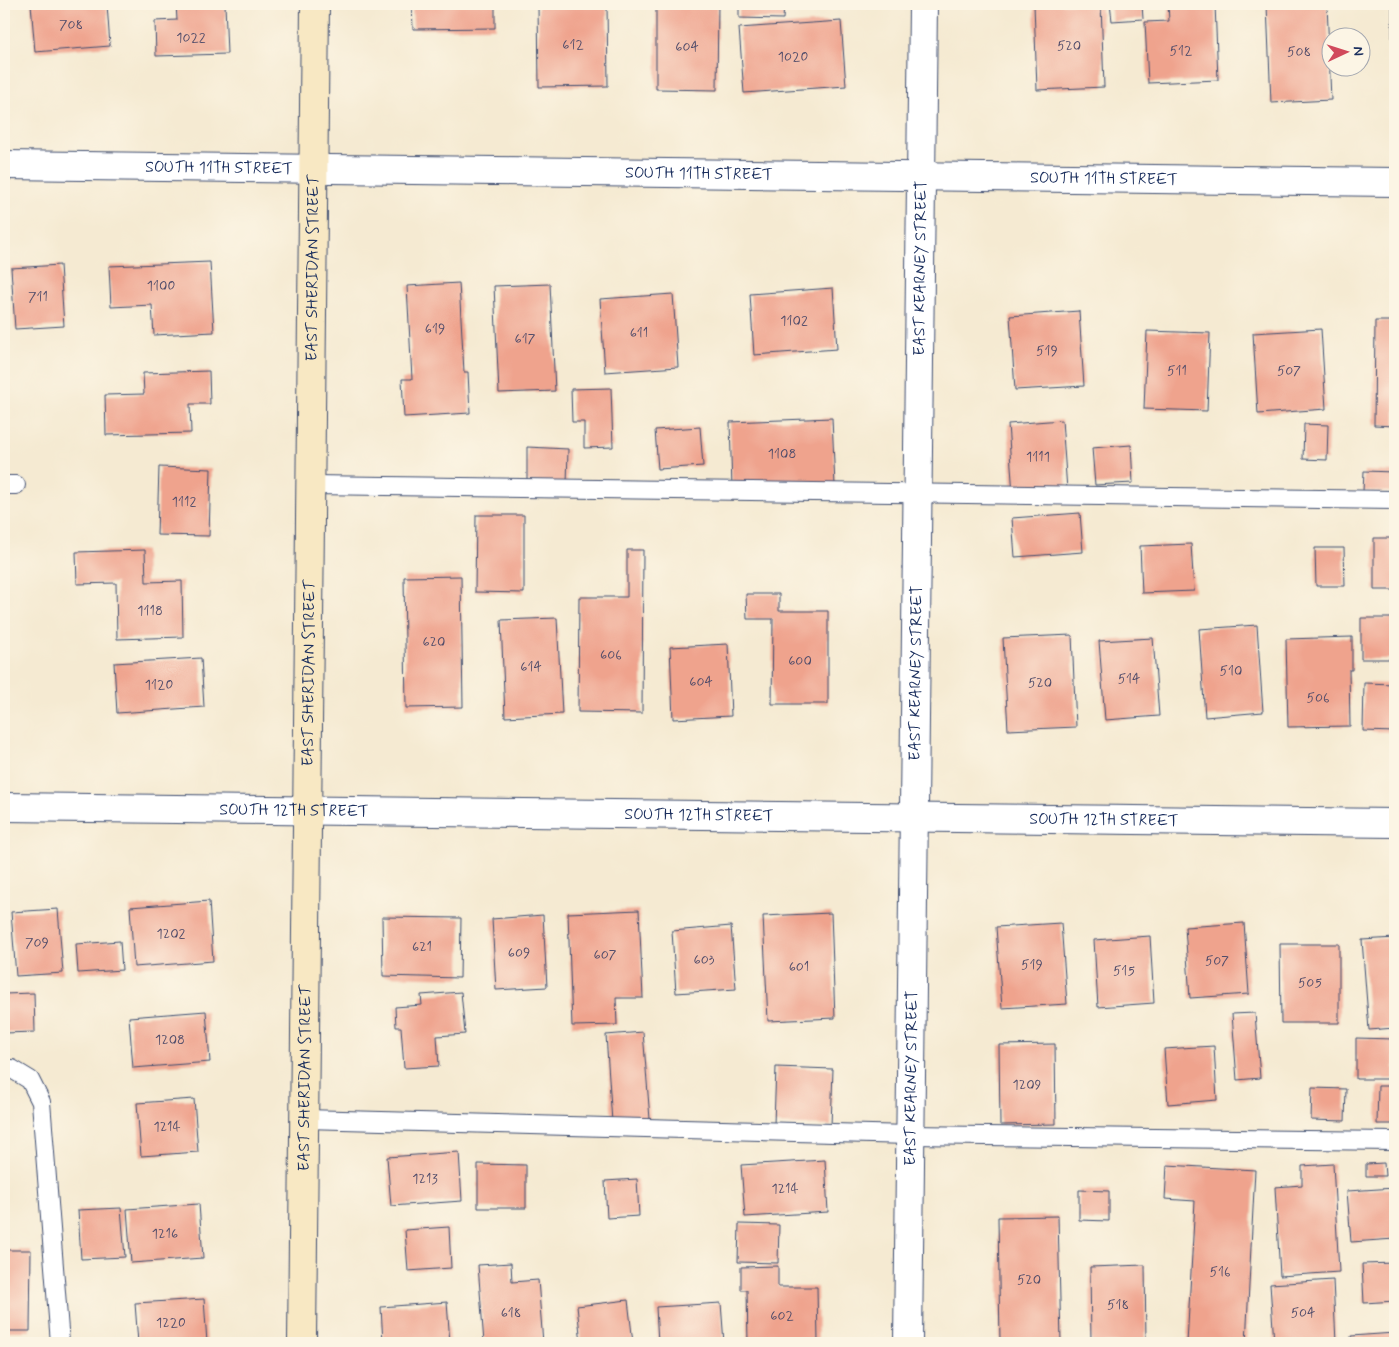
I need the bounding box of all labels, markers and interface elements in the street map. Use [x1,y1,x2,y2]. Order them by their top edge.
house number: 708 [59,16,83,34]
north arrow [1322,28,1372,78]
house number: 1022 [176,29,206,47]
house number: 612 [562,36,584,54]
house number: 520 [1057,37,1081,55]
house number: 604 [675,38,699,56]
house number: 512 [1170,42,1192,60]
house number: 508 [1287,43,1311,61]
text: N [1349,46,1367,56]
house number: 1020 [778,48,808,66]
street label: SOUTH 11TH STREET [145,156,293,179]
street label: SOUTH 11TH STREET [625,162,773,185]
street label: SOUTH 11TH STREET [1030,167,1178,190]
street label: EAST SHERIDAN STREET [301,174,324,361]
street label: EAST KEARNEY STREET [909,180,932,356]
house number: 1100 [147,277,175,295]
house number: 711 [28,288,48,306]
house number: 1102 [780,312,808,330]
house number: 619 [425,320,445,338]
house number: 611 [630,324,648,342]
house number: 617 [515,330,536,348]
house number: 519 [1036,342,1058,360]
house number: 511 [1167,362,1187,380]
house number: 507 [1277,362,1301,380]
house number: 1108 [768,445,796,463]
house number: 1111 [1026,448,1050,466]
house number: 1112 [172,493,196,511]
street label: EAST SHERIDAN STREET [297,579,320,766]
street label: EAST KEARNEY STREET [904,585,927,761]
house number: 1118 [137,602,163,620]
house number: 620 [423,633,445,651]
house number: 606 [600,646,622,664]
house number: 600 [788,652,812,670]
house number: 614 [520,658,542,676]
house number: 510 [1220,662,1242,680]
house number: 514 [1118,670,1140,688]
house number: 604 [689,673,713,691]
house number: 520 [1028,674,1052,692]
house number: 1120 [145,676,173,694]
house number: 506 [1306,689,1330,707]
street label: SOUTH 12TH STREET [219,799,369,822]
street label: SOUTH 12TH STREET [624,804,774,826]
street label: SOUTH 12TH STREET [1029,808,1179,831]
house number: 1202 [157,925,186,943]
house number: 709 [25,934,49,952]
house number: 621 [412,938,432,956]
house number: 609 [508,944,530,962]
house number: 607 [594,946,617,964]
house number: 603 [694,951,715,969]
house number: 507 [1205,952,1229,970]
house number: 519 [1021,956,1043,974]
house number: 601 [789,958,809,976]
house number: 515 [1113,962,1135,980]
house number: 505 [1298,974,1322,992]
street label: EAST SHERIDAN STREET [293,984,316,1171]
street label: EAST KEARNEY STREET [899,990,922,1166]
house number: 1208 [155,1031,185,1049]
house number: 1209 [1013,1076,1042,1094]
house number: 1214 [153,1118,181,1136]
house number: 1213 [412,1170,438,1188]
house number: 1214 [771,1180,799,1198]
house number: 1216 [152,1225,178,1243]
house number: 516 [1209,1263,1231,1281]
house number: 520 [1017,1271,1041,1289]
house number: 518 [1107,1296,1129,1314]
house number: 618 [501,1304,521,1322]
house number: 504 [1291,1304,1315,1322]
house number: 602 [770,1307,794,1325]
house number: 1220 [156,1314,186,1332]

